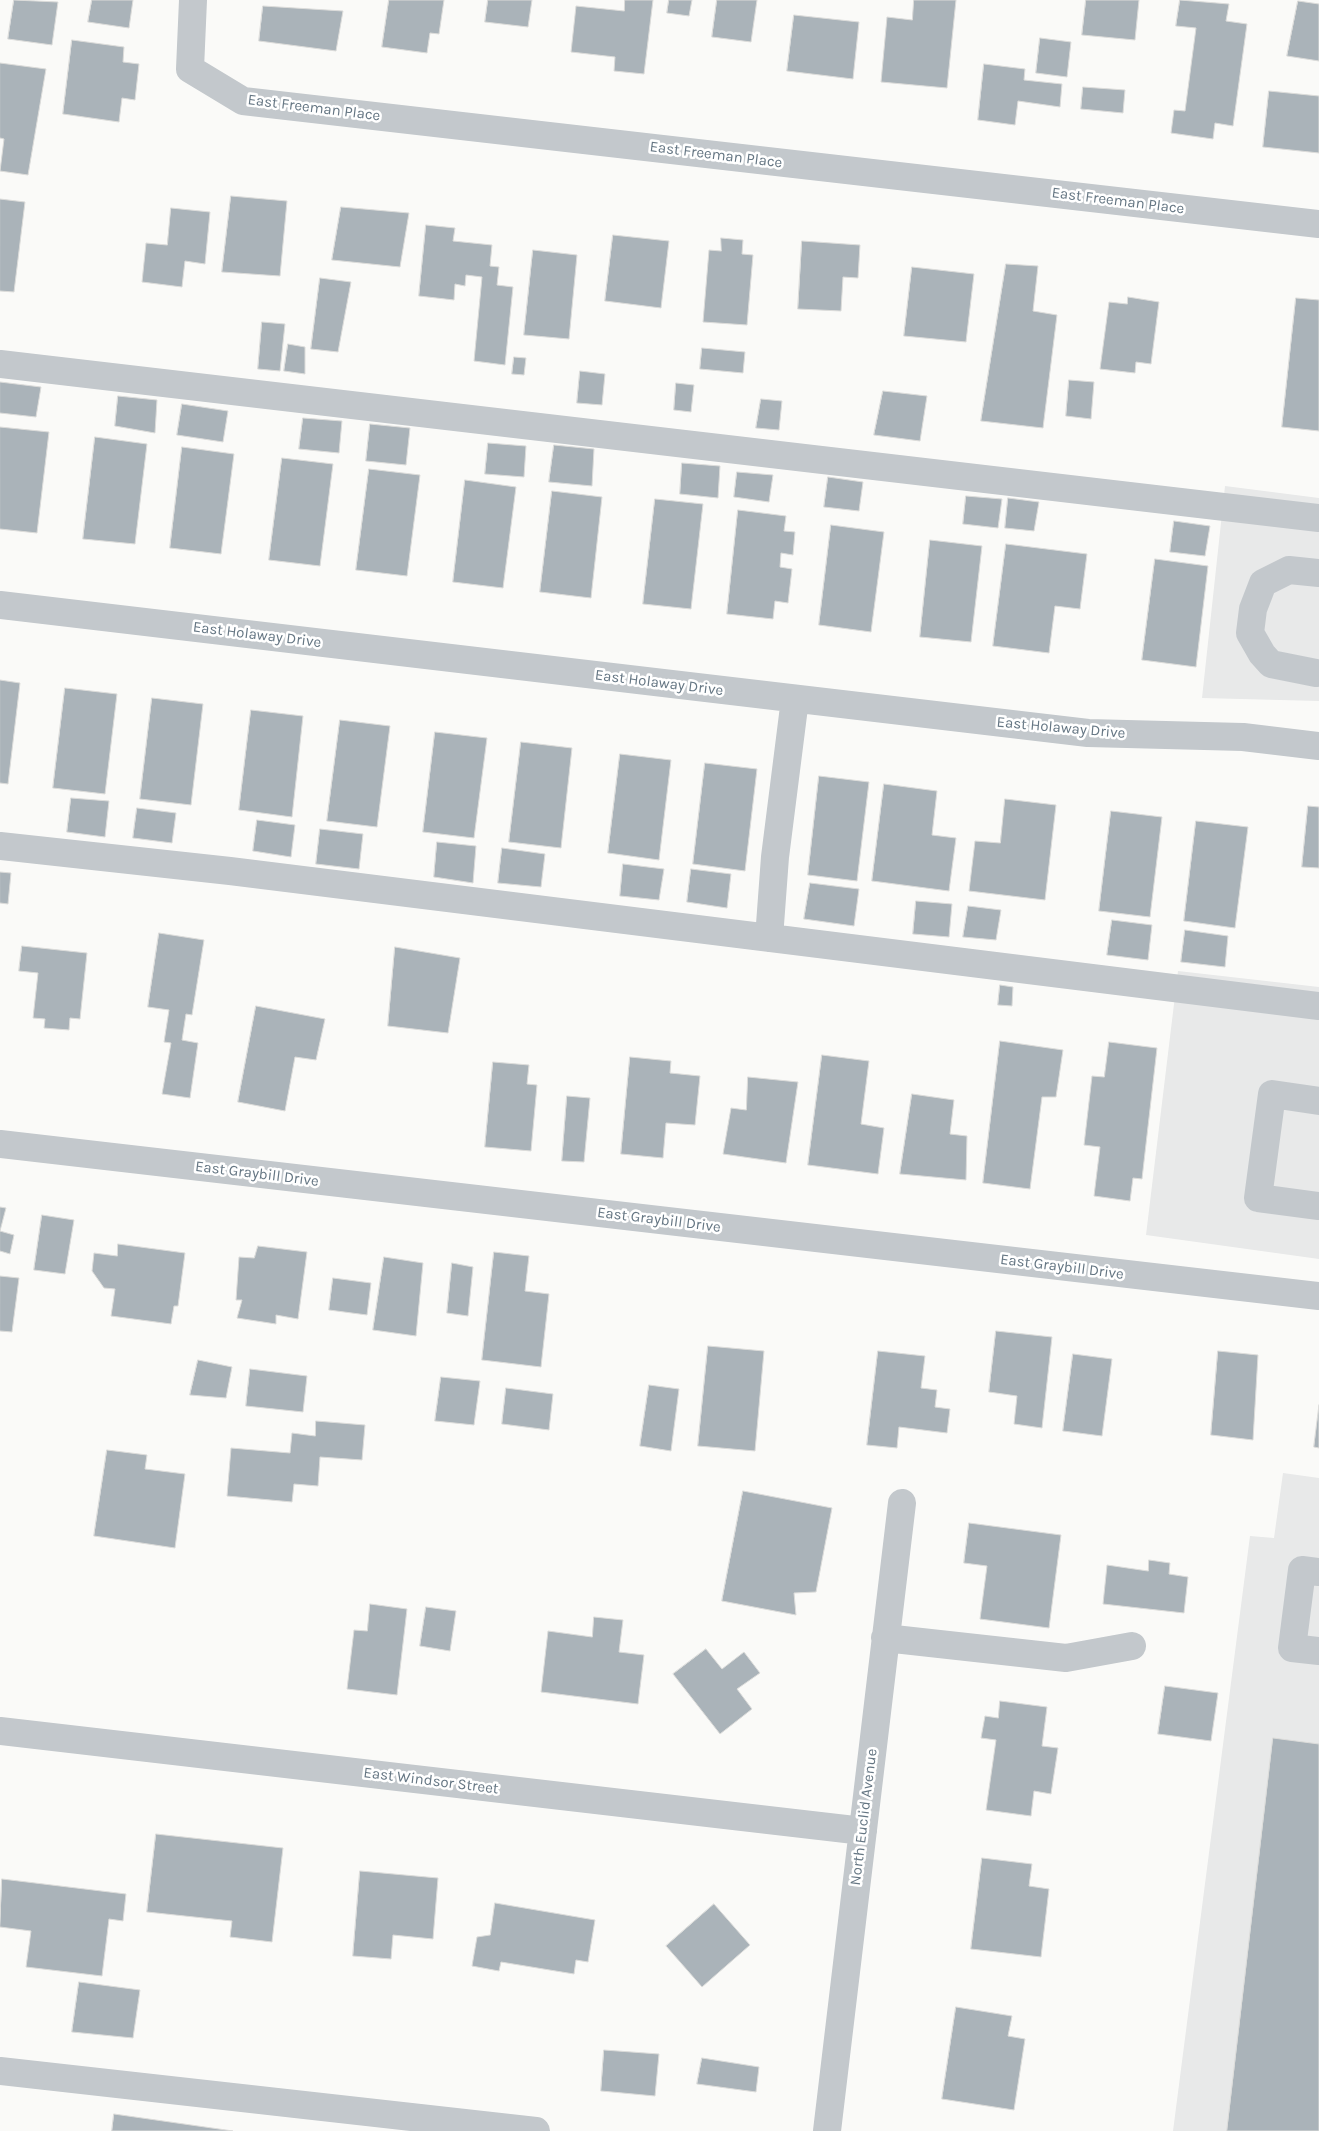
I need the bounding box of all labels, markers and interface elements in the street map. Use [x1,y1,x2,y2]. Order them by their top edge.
street label: East Freeman Place [247,91,381,125]
street label: East Freeman Place [649,138,783,172]
street label: East Freeman Place [1051,184,1185,218]
street label: East Holaway Drive [192,618,322,652]
street label: East Holaway Drive [594,666,724,700]
street label: East Holaway Drive [996,713,1126,743]
street label: East Graybill Drive [194,1157,320,1191]
street label: East Graybill Drive [596,1203,722,1237]
street label: East Graybill Drive [999,1250,1125,1284]
street label: North Euclid Avenue [847,1747,881,1887]
street label: East Windsor Street [362,1764,500,1798]

